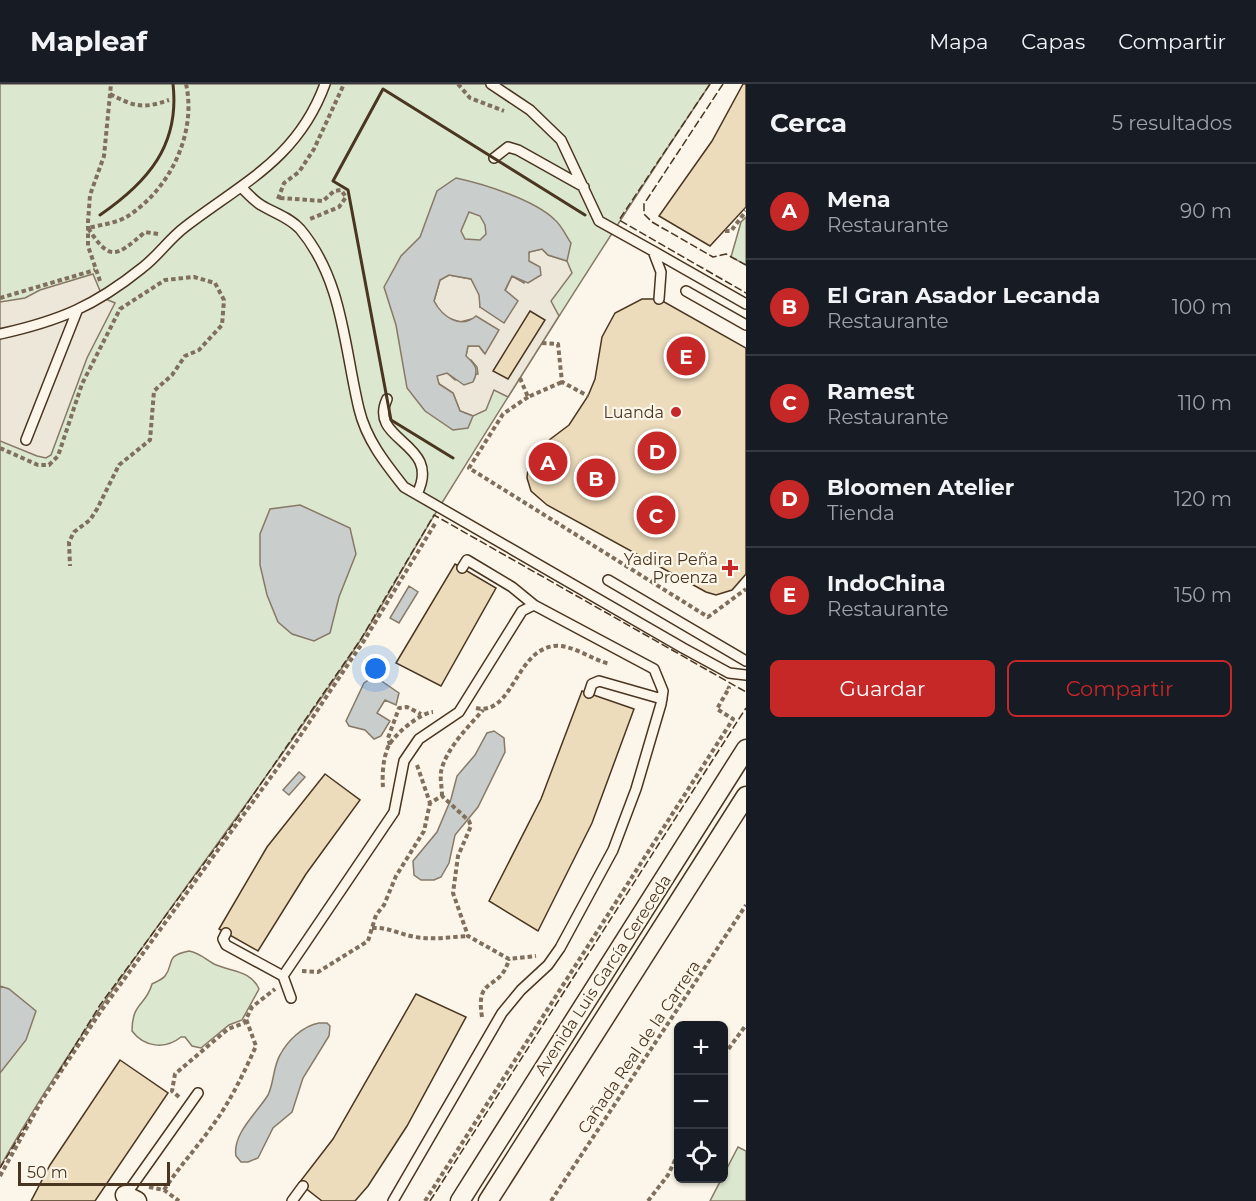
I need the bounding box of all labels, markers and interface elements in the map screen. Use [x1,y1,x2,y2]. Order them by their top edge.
text: Mapleaf [30,24,147,58]
text: Mapa [929,29,988,54]
text: Capas [1021,29,1085,54]
text: Compartir [1118,29,1226,54]
text: Cerca [770,107,847,139]
text: 5 resultados [1112,111,1232,135]
text: Mena [827,186,891,213]
text: A [782,199,797,223]
text: 90 m [1180,199,1232,223]
text: Restaurante [827,213,949,237]
text: El Gran Asador Lecanda [827,282,1100,309]
text: B [782,295,797,319]
text: 100 m [1172,295,1232,319]
text: Restaurante [827,309,949,333]
pin: E [666,334,706,378]
text: Ramest [827,378,915,405]
text: C [782,391,797,415]
text: 110 m [1178,391,1232,415]
place label: Luanda [603,403,664,422]
marker: Luanda [669,405,683,419]
text: Restaurante [827,405,949,429]
pin: D [638,428,676,473]
pin: A [528,440,568,484]
pin: B [576,456,616,500]
text: Bloomen Atelier [827,474,1014,501]
text: D [781,487,798,511]
text: 120 m [1174,487,1232,511]
pin: C [636,492,676,538]
text: Tienda [827,501,895,525]
place label: Yadira Peña Proenza [624,550,718,587]
marker: Yadira Peña Proenza [723,561,737,575]
text: IndoChina [827,570,946,597]
text: E [783,583,796,607]
text: 150 m [1174,583,1232,607]
text: Restaurante [827,597,949,621]
your location [361,654,390,683]
button: Guardar [770,660,995,717]
button: Compartir [1007,660,1232,717]
street label: Avenida Luis García Cereceda [531,871,675,1079]
street label: Cañada Real de la Carrera [574,957,704,1137]
map controls [674,1021,728,1183]
button: + [674,1021,728,1075]
button: − [674,1075,728,1129]
button: locate [674,1129,728,1183]
scale bar [18,1159,170,1186]
text: 50 m [27,1163,68,1182]

